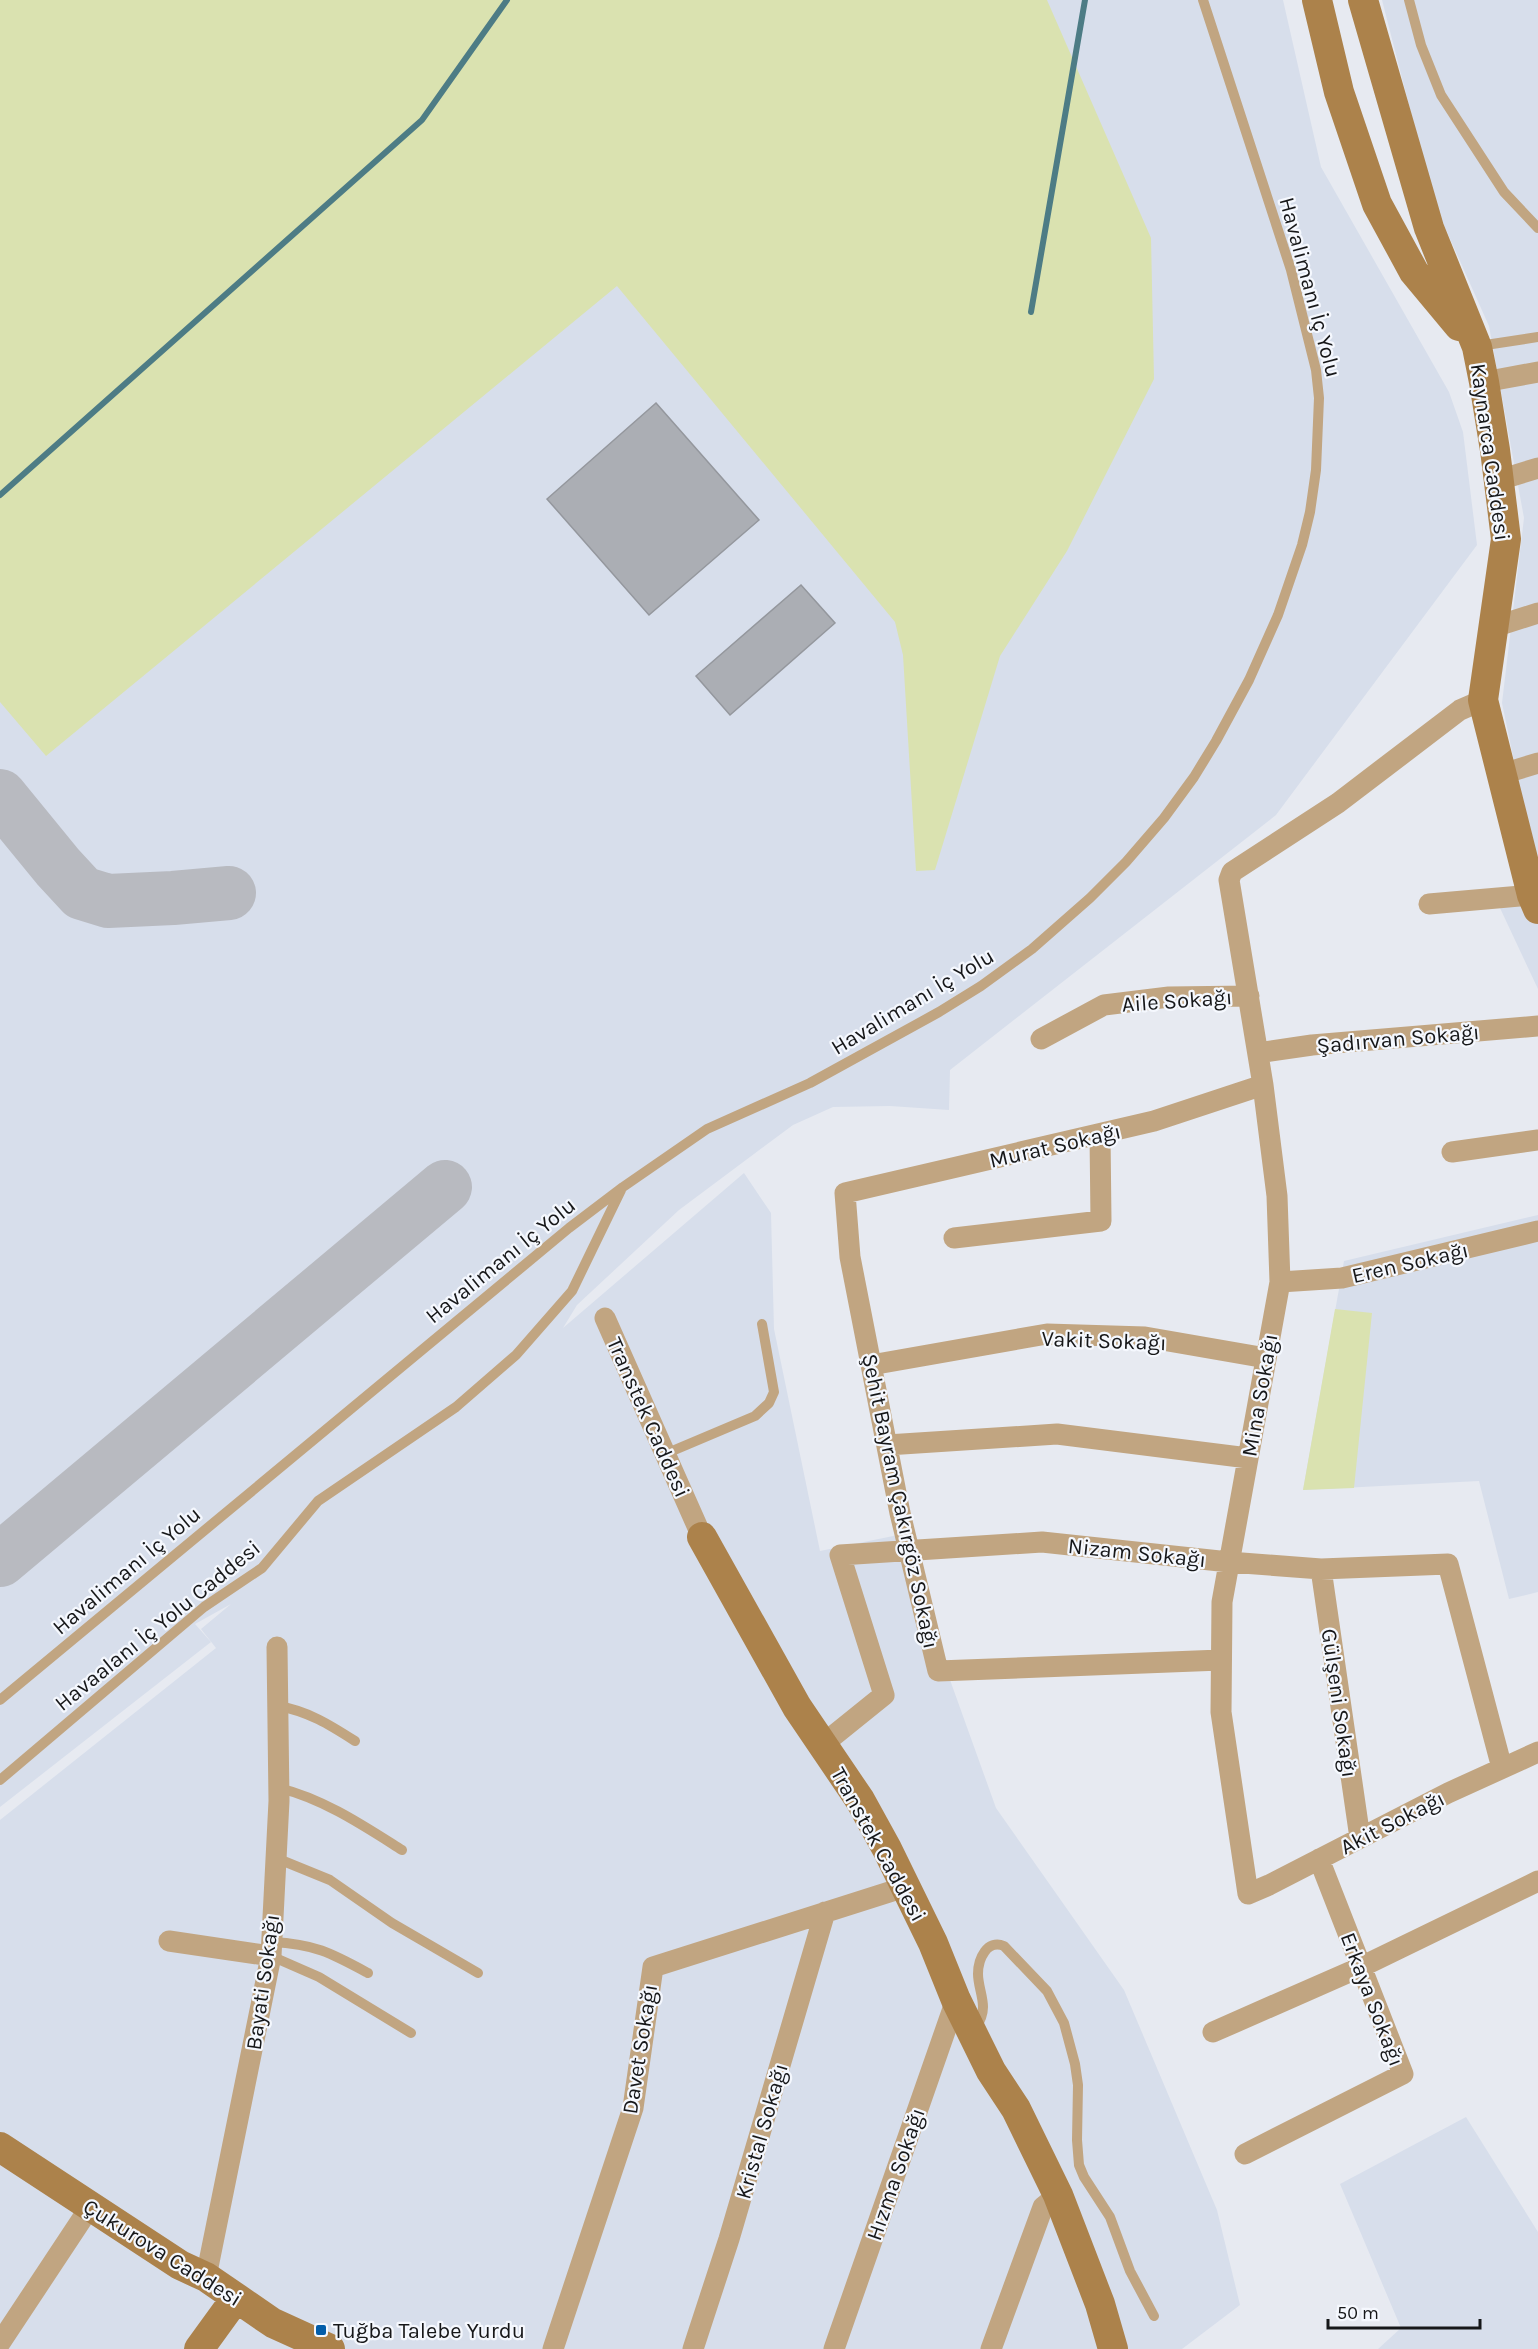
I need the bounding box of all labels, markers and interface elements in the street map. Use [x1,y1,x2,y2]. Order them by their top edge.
street label: Havalimanı İç Yolu [1273,194,1347,380]
street label: Kaynarca Caddesi [1465,362,1515,542]
street label: Havalimanı İç Yolu [826,943,999,1061]
street label: Aile Sokağı [1121,984,1233,1018]
street label: Şadırvan Sokağı [1316,1019,1481,1059]
street label: Murat Sokağı [987,1118,1124,1174]
street label: Havalimanı İç Yolu [420,1192,581,1329]
street label: Eren Sokağı [1349,1237,1471,1289]
street label: Vakit Sokağı [1041,1326,1167,1356]
street label: Mina Sokağı [1236,1332,1284,1459]
street label: Transtek Caddesi [601,1333,695,1502]
street label: Şehit Bayram Çakırgöz Sokağı [856,1351,944,1651]
street label: Havalimanı İç Yolu [47,1501,206,1640]
street label: Nizam Sokağı [1067,1533,1207,1573]
street label: Havaalanı İç Yolu Caddesi [50,1535,266,1717]
street label: Gülşeni Sokağı [1316,1627,1362,1779]
street label: Transtek Caddesi [825,1763,931,1926]
street label: Akit Sokağı [1336,1785,1449,1860]
street label: Bayati Sokağı [241,1912,285,2052]
street label: Erkaya Sokağı [1335,1929,1410,2070]
street label: Davet Sokağı [617,1982,663,2116]
street label: Kristal Sokağı [730,2060,794,2202]
street label: Hızma Sokağı [861,2105,931,2244]
street label: Çukurova Caddesi [78,2194,247,2312]
scale bar [1328,2292,1480,2330]
text: 50 m [1337,2302,1379,2324]
place label: Tuğba Talebe Yurdu [333,2318,525,2344]
marker: Tuğba Talebe Yurdu [314,2323,328,2337]

